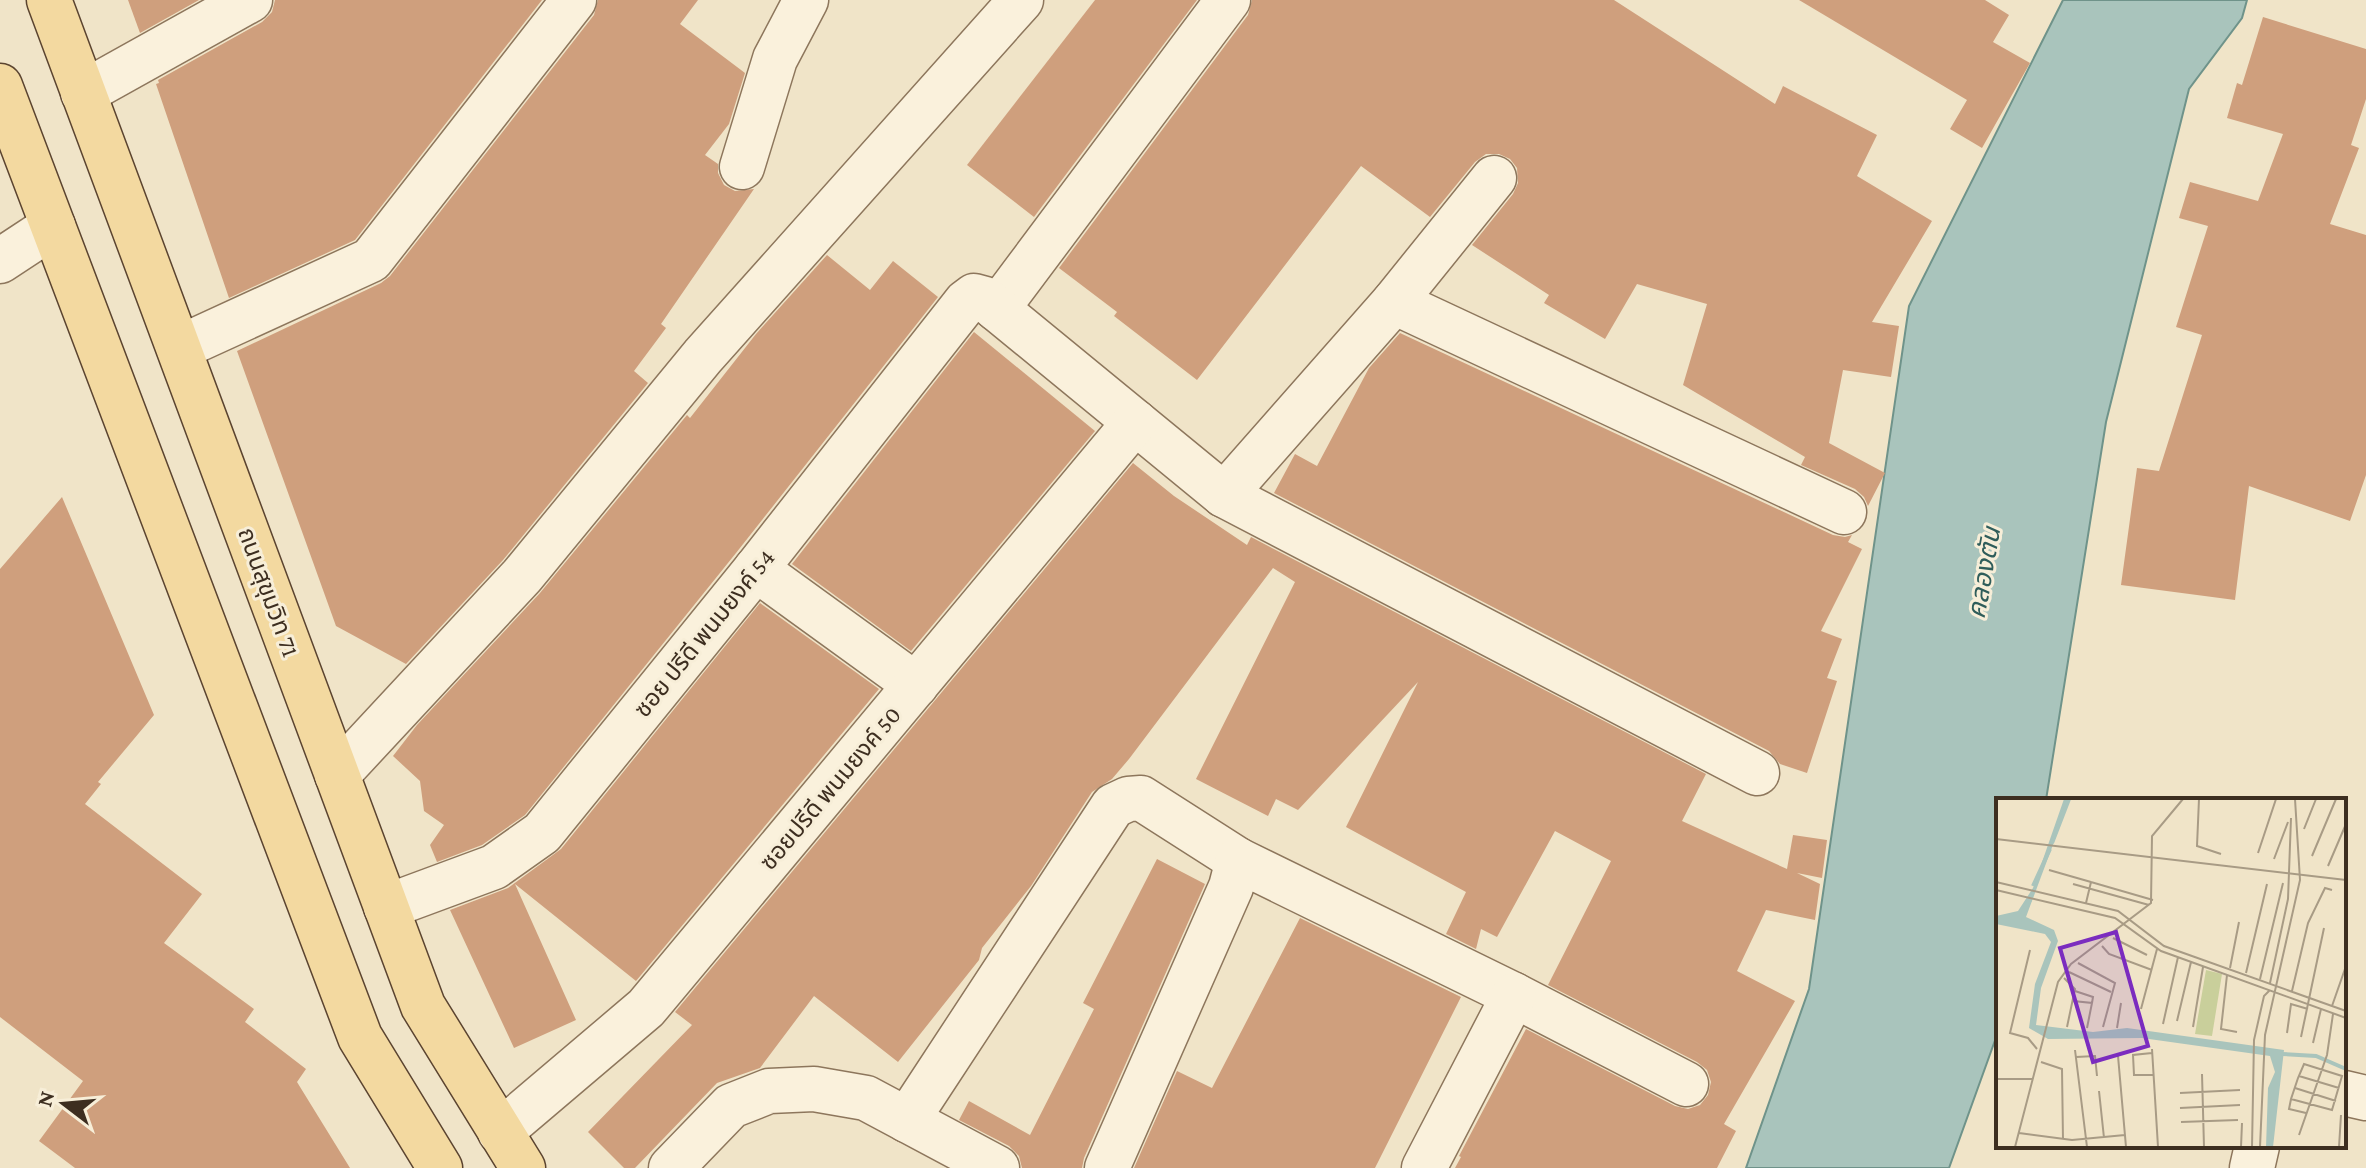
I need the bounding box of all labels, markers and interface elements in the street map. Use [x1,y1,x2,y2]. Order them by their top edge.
water label: คลองตัน [1962,523,2007,621]
street label: ถนนสุขุมวิท 71 [231,524,305,661]
street label: ซอย ปรีดี พนมยงค์ 54 [628,544,780,722]
street label: ซอยปรีดี พนมยงค์ 50 [754,701,906,875]
inset map [1996,798,2346,1148]
north arrow [24,1064,104,1144]
text: N [31,1088,59,1109]

